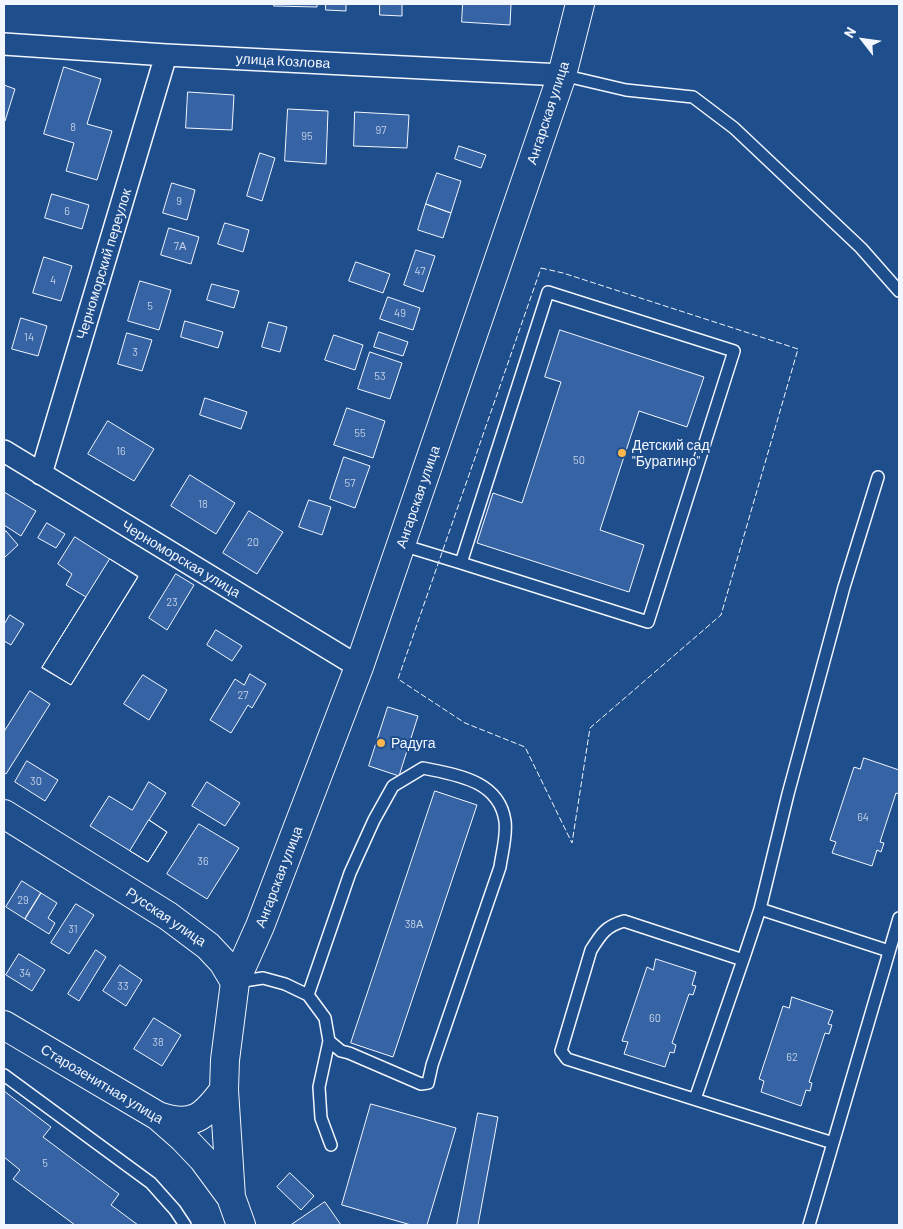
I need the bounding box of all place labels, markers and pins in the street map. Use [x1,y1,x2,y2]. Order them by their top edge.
place label: Детский сад "Буратино" [632,437,710,470]
marker: Детский сад "Буратино" [616,447,628,459]
place label: Радуга [391,735,435,751]
marker: Радуга [375,737,387,749]

